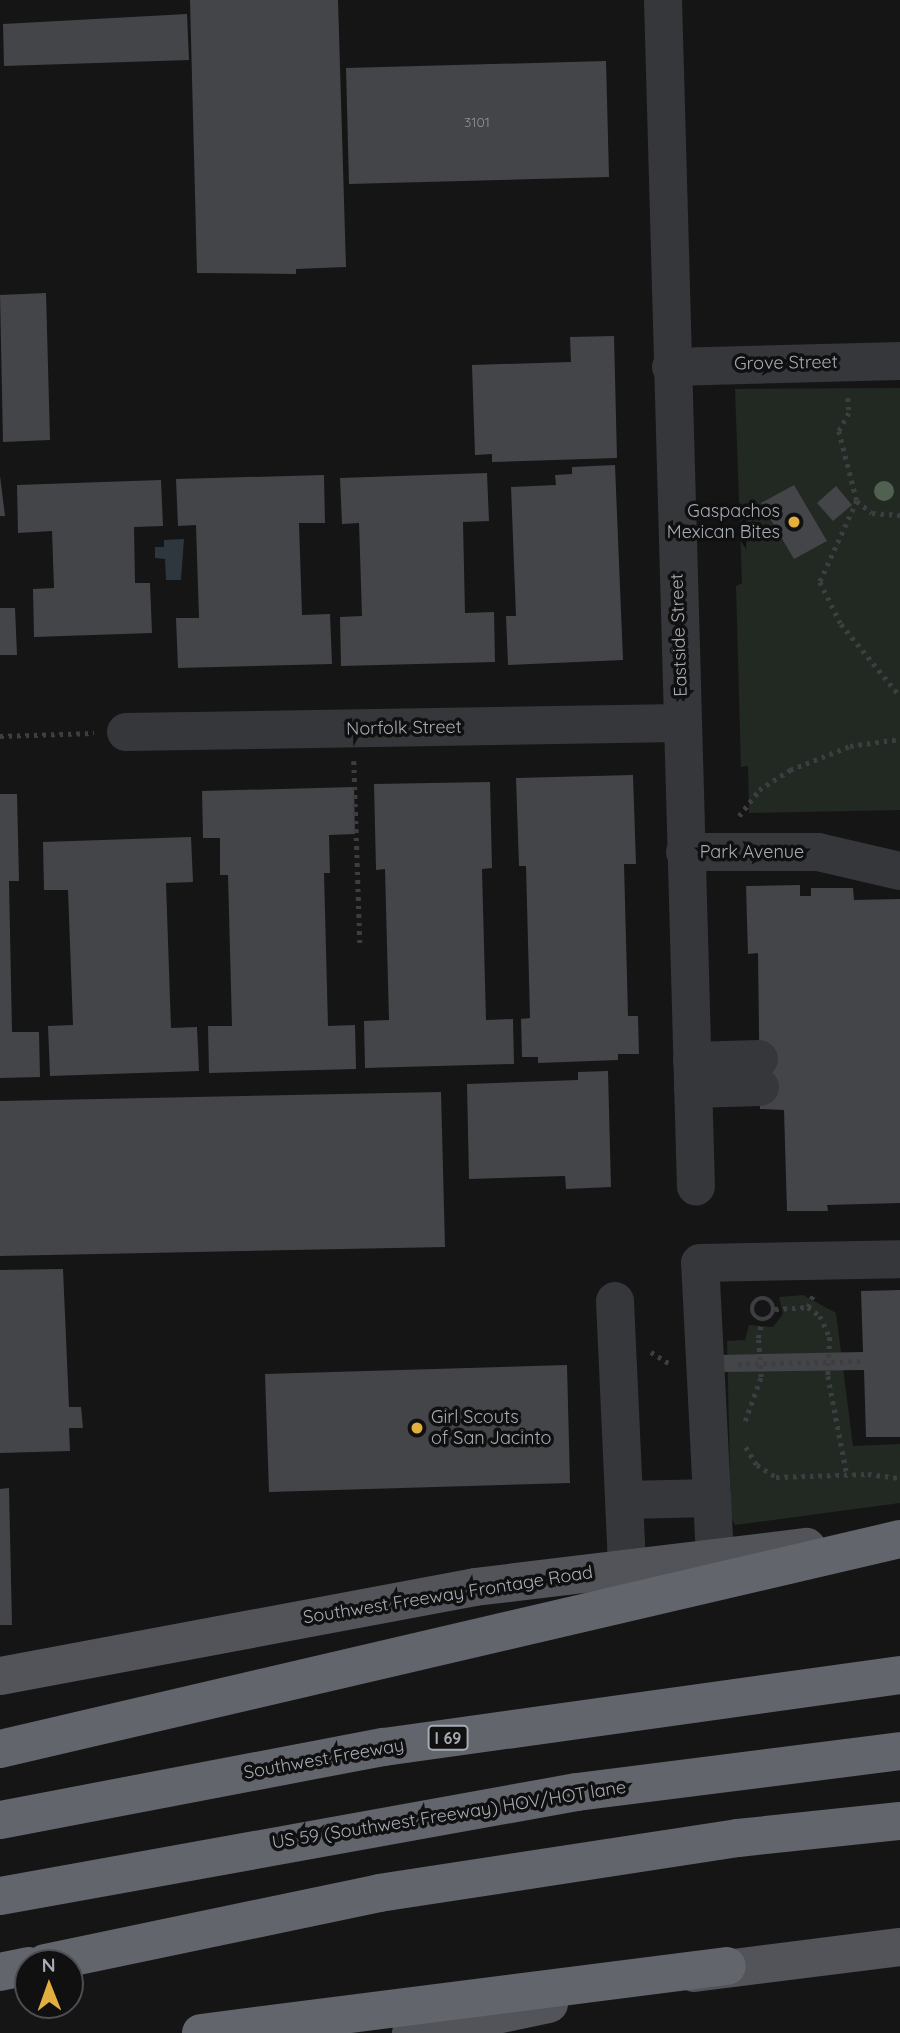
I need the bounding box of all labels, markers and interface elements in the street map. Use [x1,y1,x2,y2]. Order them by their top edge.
house number: 3101 [464,114,490,130]
street label: Grove Street [734,351,838,375]
place label: Gaspachos Mexican Bites [667,501,780,544]
marker: Gaspachos Mexican Bites [786,514,802,530]
street label: Eastside Street [666,573,692,697]
street label: Norfolk Street [346,716,462,740]
street label: Park Avenue [700,841,804,863]
place label: Girl Scouts of San Jacinto [431,1407,551,1450]
marker: Girl Scouts of San Jacinto [409,1420,425,1436]
street label: Southwest Freeway Frontage Road [302,1561,594,1629]
road number: I 69 [427,1726,469,1750]
street label: Southwest Freeway [242,1734,406,1784]
street label: US 59 (Southwest Freeway) HOV/HOT lane [271,1776,627,1854]
north arrow [14,1949,84,2019]
text: N [41,1953,56,1977]

